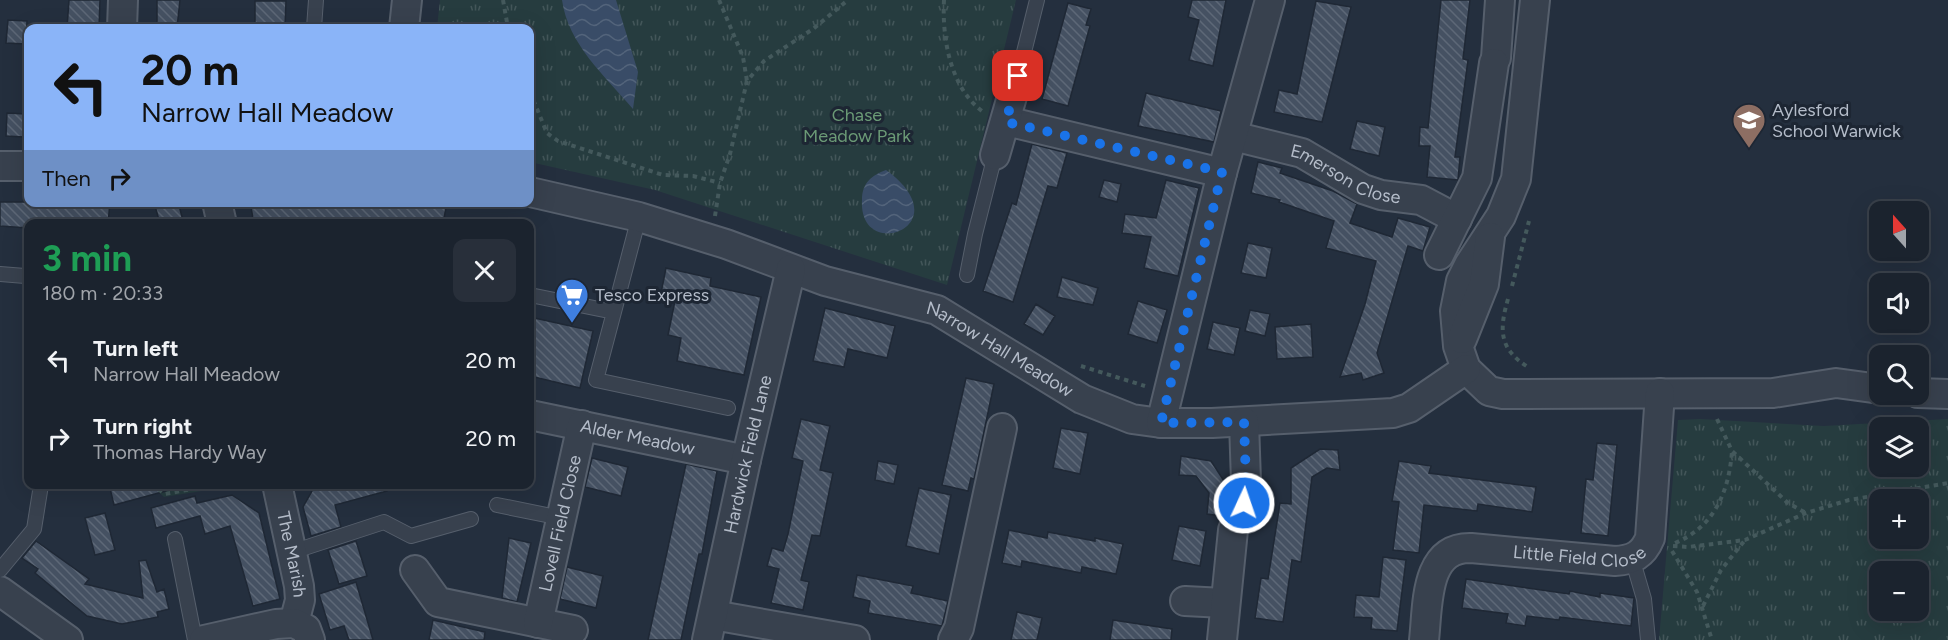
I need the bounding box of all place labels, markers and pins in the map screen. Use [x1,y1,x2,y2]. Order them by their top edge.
pin [992,50,1043,101]
place label: Aylesford School Warwick [1772,99,1901,142]
school or university icon: Aylesford School Warwick [1731,102,1767,149]
supermarket icon: Tesco Express [554,277,590,324]
place label: Tesco Express [595,284,709,306]

